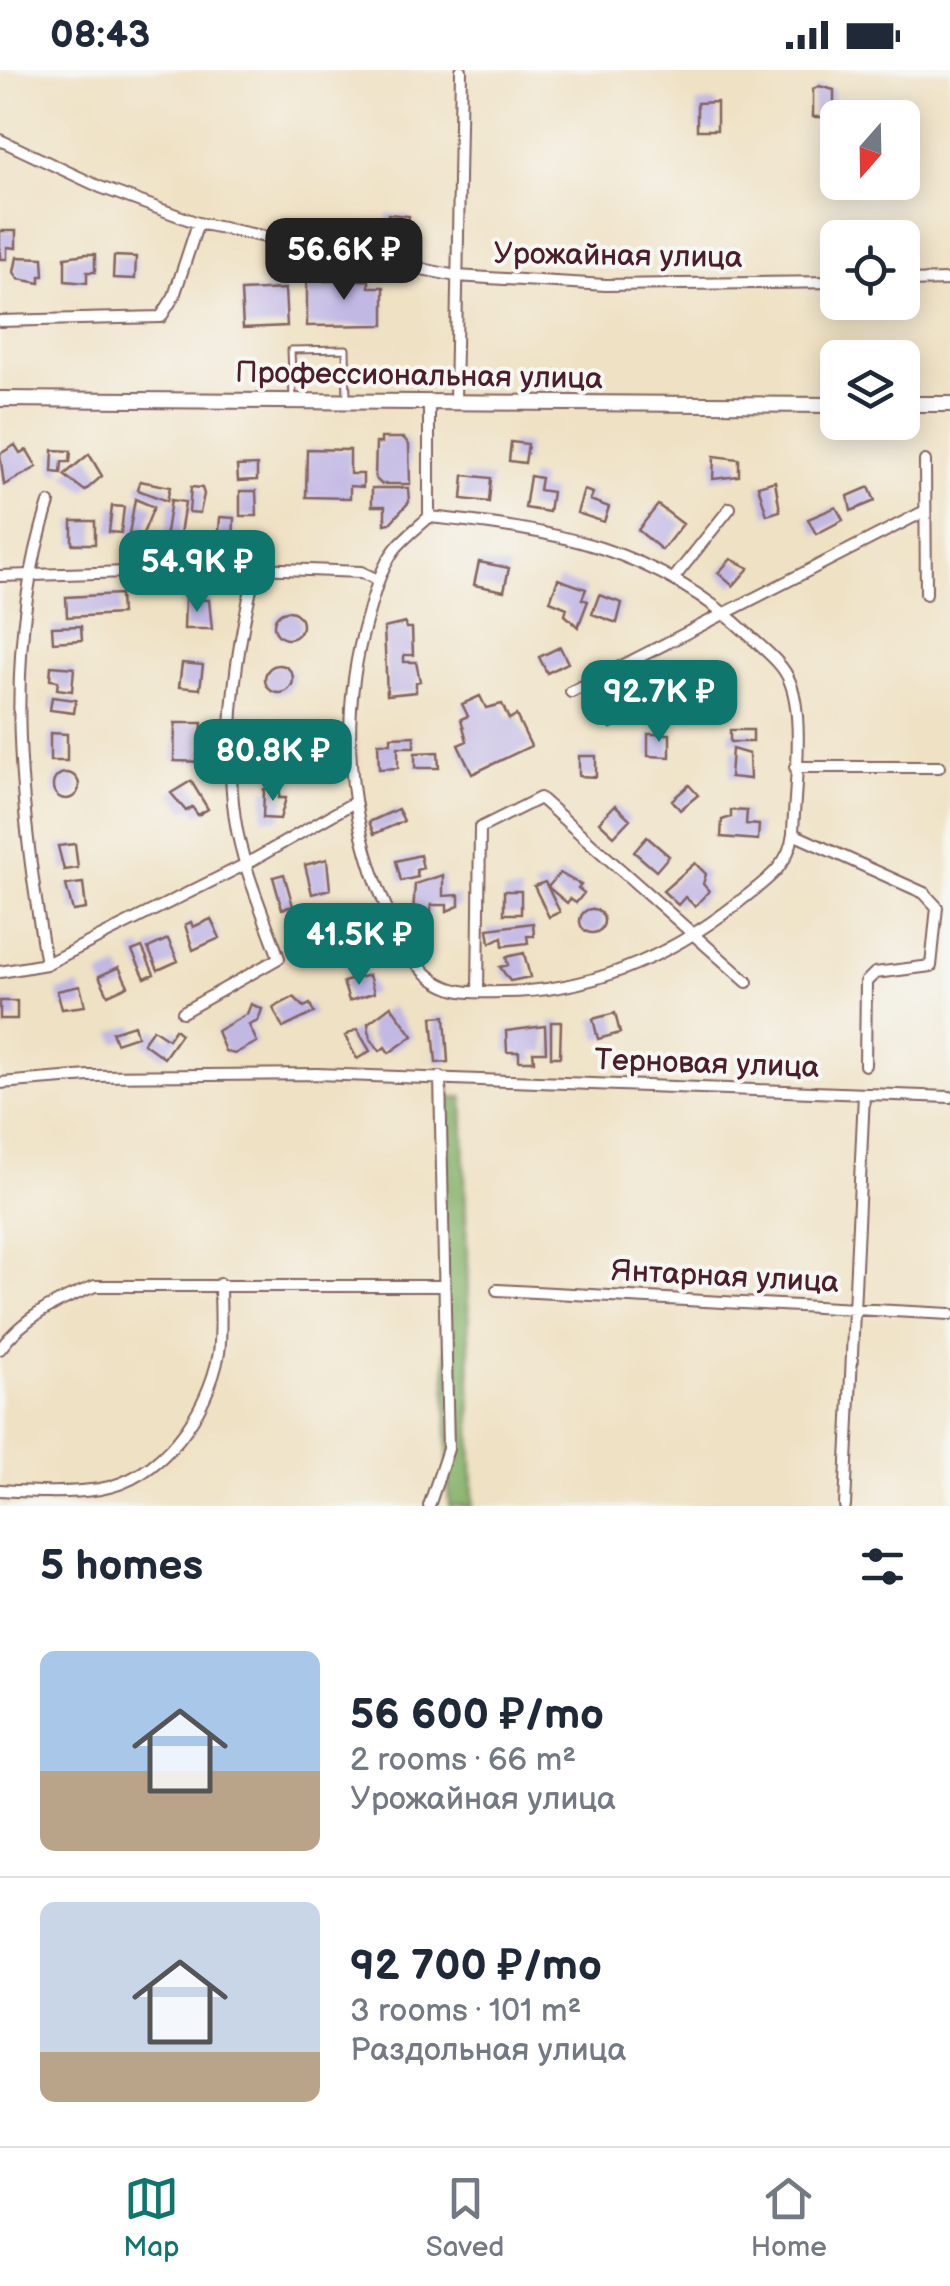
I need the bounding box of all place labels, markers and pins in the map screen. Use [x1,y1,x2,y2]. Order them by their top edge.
pin: 56.6K ₽ [252,218,436,303]
pin: 54.9K ₽ [105,530,289,615]
pin: 92.7K ₽ [567,660,751,745]
pin: 80.8K ₽ [181,719,365,804]
pin: 41.5K ₽ [267,903,451,988]

